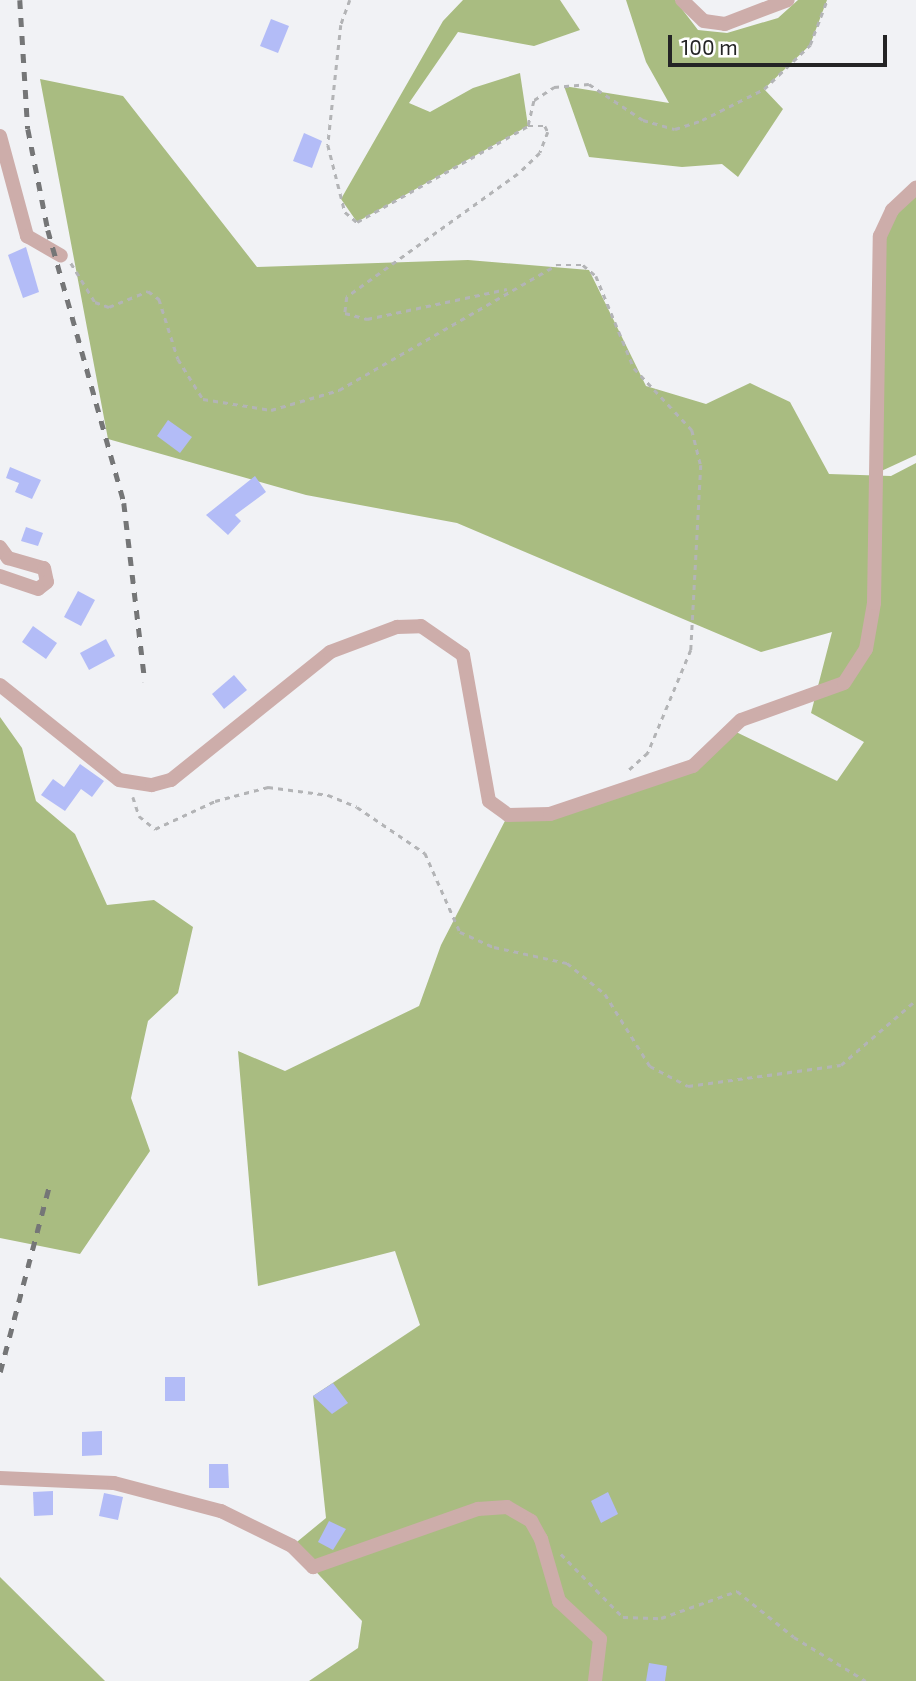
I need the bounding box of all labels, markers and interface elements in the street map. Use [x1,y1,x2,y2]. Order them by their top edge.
scale bar [671,21,890,65]
text: 100 m [681,34,738,59]

